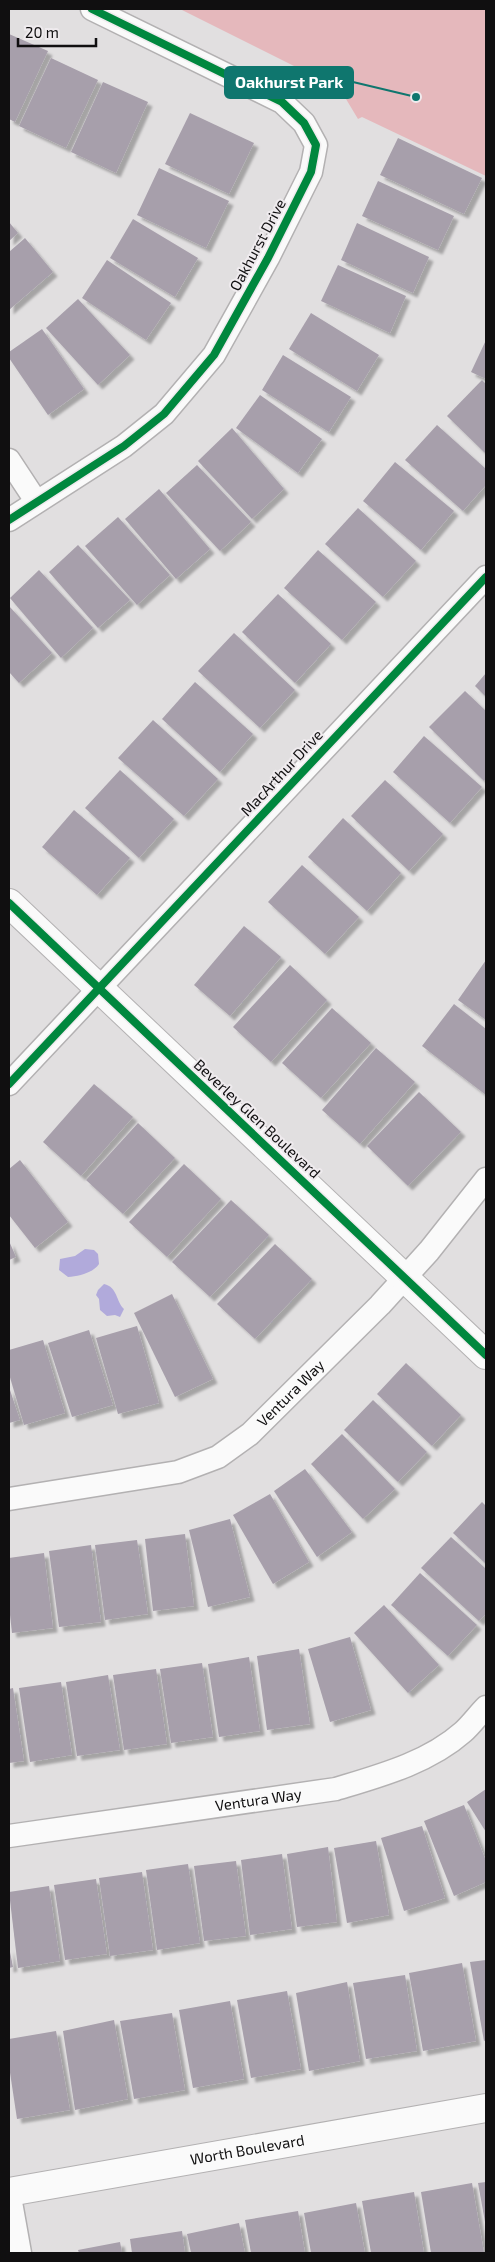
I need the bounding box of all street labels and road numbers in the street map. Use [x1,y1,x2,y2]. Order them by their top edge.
street label: Oakhurst Drive [225,196,289,294]
street label: MacArthur Drive [237,725,326,819]
street label: Beverley Glen Boulevard [191,1055,325,1181]
street label: Ventura Way [253,1355,328,1430]
street label: Ventura Way [214,1784,303,1814]
street label: Worth Boulevard [189,2130,306,2168]

